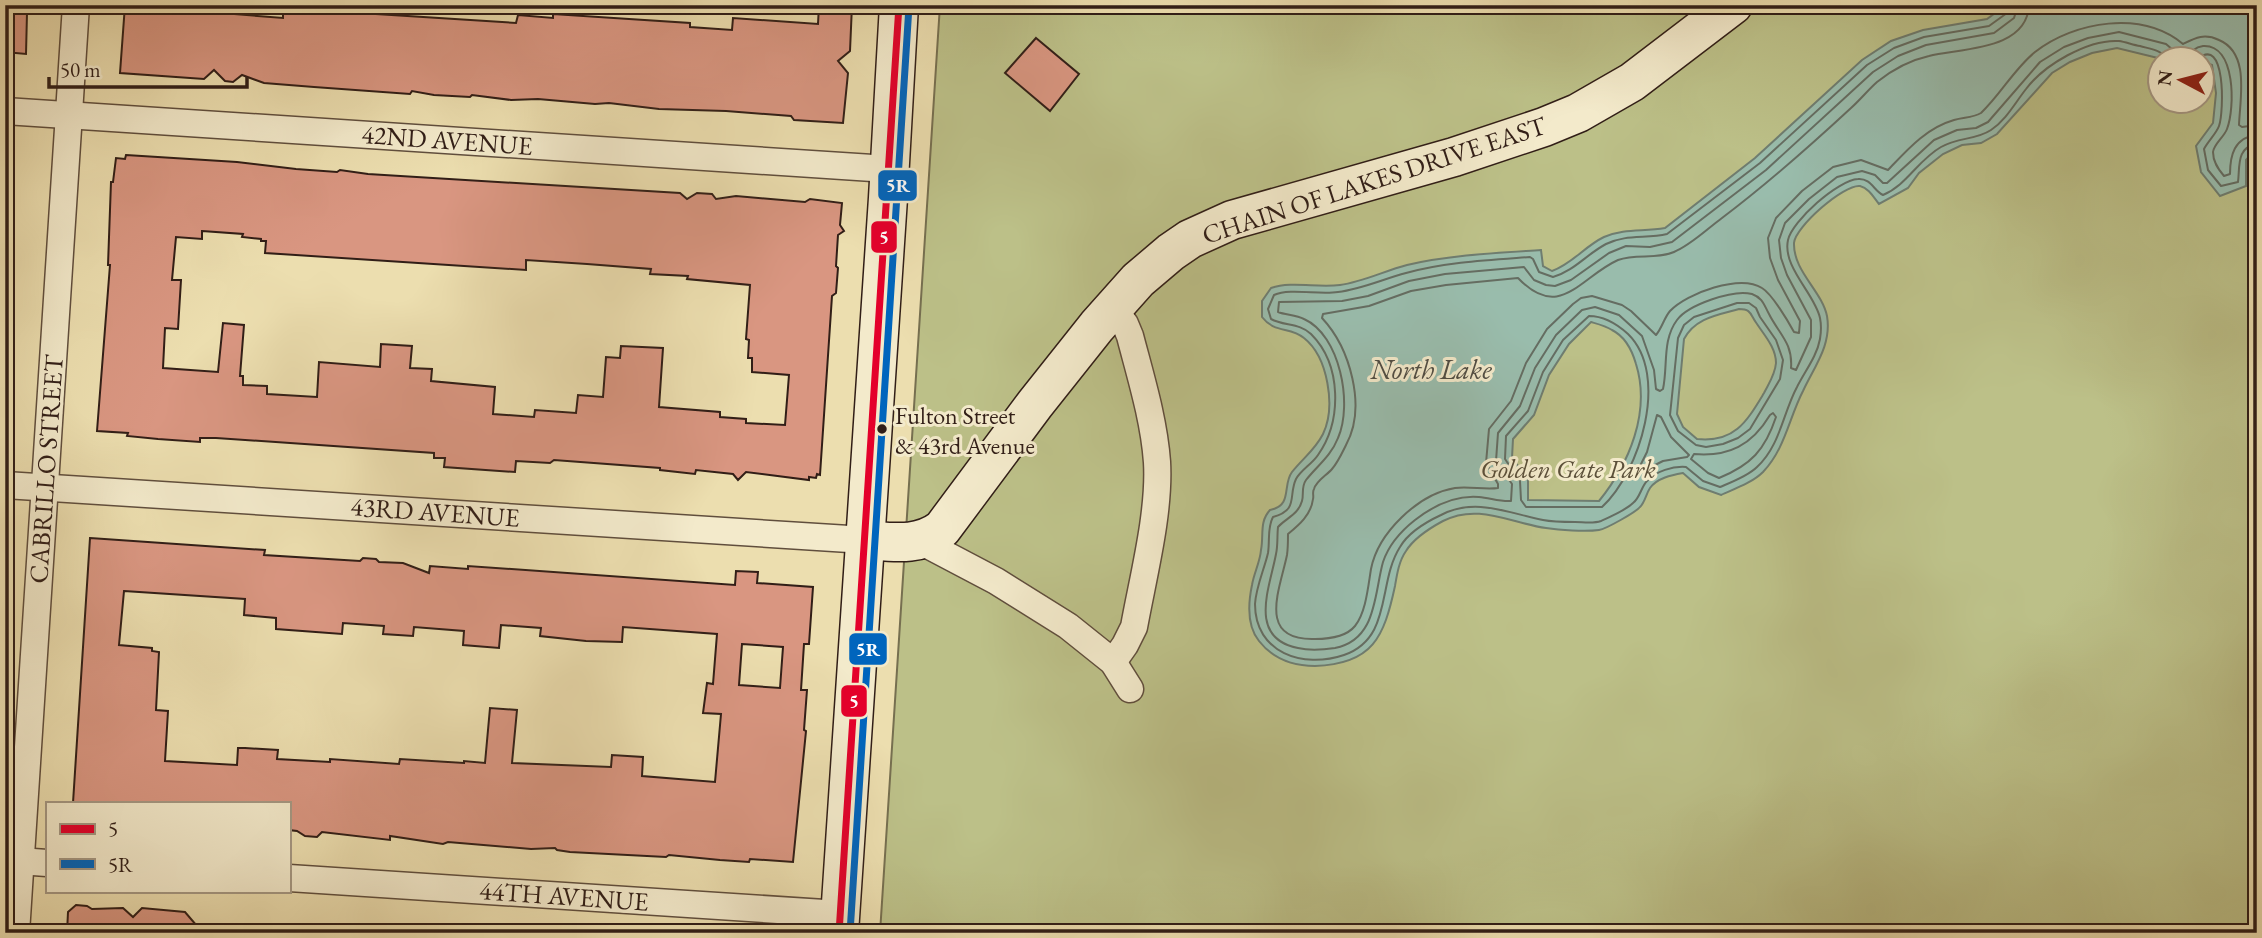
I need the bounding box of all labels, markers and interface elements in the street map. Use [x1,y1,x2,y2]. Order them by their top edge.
scale bar [49,46,247,90]
north arrow [2146,46,2216,116]
text: 50 m [60,56,101,83]
text: N [2151,68,2178,87]
street label: CHAIN OF LAKES DRIVE EAST [1198,108,1551,252]
street label: 42ND AVENUE [360,117,534,163]
line badge: 5R [877,169,918,202]
text: 5R [886,173,911,198]
line badge: 5 [870,220,898,254]
text: 5 [879,225,889,250]
water label: North Lake [1369,351,1492,387]
street label: CABRILLO STREET [21,353,71,585]
place label: Fulton Street & 43rd Avenue [895,400,1035,461]
marker: Fulton Street & 43rd Avenue [875,422,889,436]
park label: Golden Gate Park [1480,452,1656,486]
street label: 43RD AVENUE [349,489,521,535]
line badge: 5R [848,632,888,666]
text: 5R [856,637,881,662]
line badge: 5 [840,684,868,718]
text: 5 [849,689,859,714]
legend [46,802,290,892]
text: 5 [108,815,118,842]
text: 5R [108,851,134,878]
street label: 44TH AVENUE [478,873,650,919]

